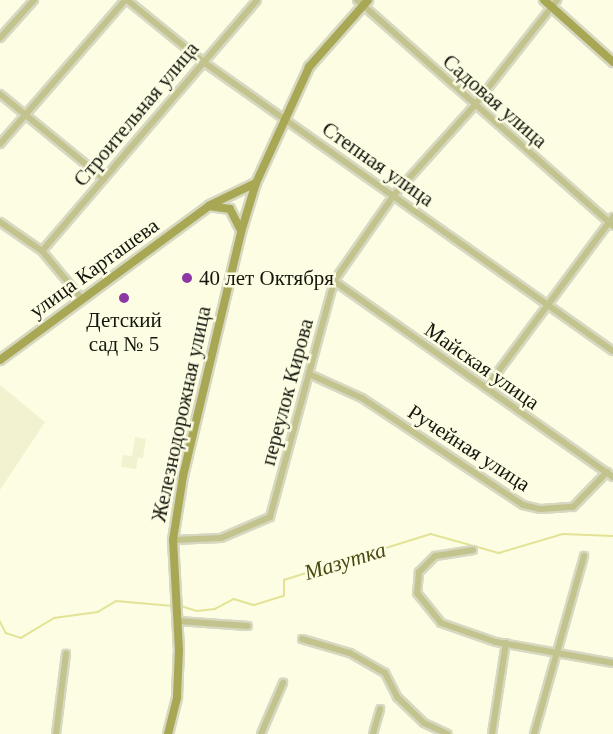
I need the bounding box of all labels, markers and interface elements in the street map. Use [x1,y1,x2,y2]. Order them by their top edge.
street label: Строительная улица [68,36,204,192]
street label: Садовая улица [438,49,552,153]
street label: Степная улица [317,116,439,212]
street label: улица Карташева [24,213,164,323]
place label: 40 лет Октября [199,265,334,291]
marker: 40 лет Октября [180,271,194,285]
marker: Детский сад № 5 [117,291,131,305]
street label: Железнодорожная улица [146,304,216,524]
place label: Детский сад № 5 [86,307,162,357]
street label: переулок Кирова [255,316,319,468]
street label: Майская улица [420,317,544,415]
street label: Ручейная улица [403,399,535,497]
water label: Мазутка [301,536,389,586]

